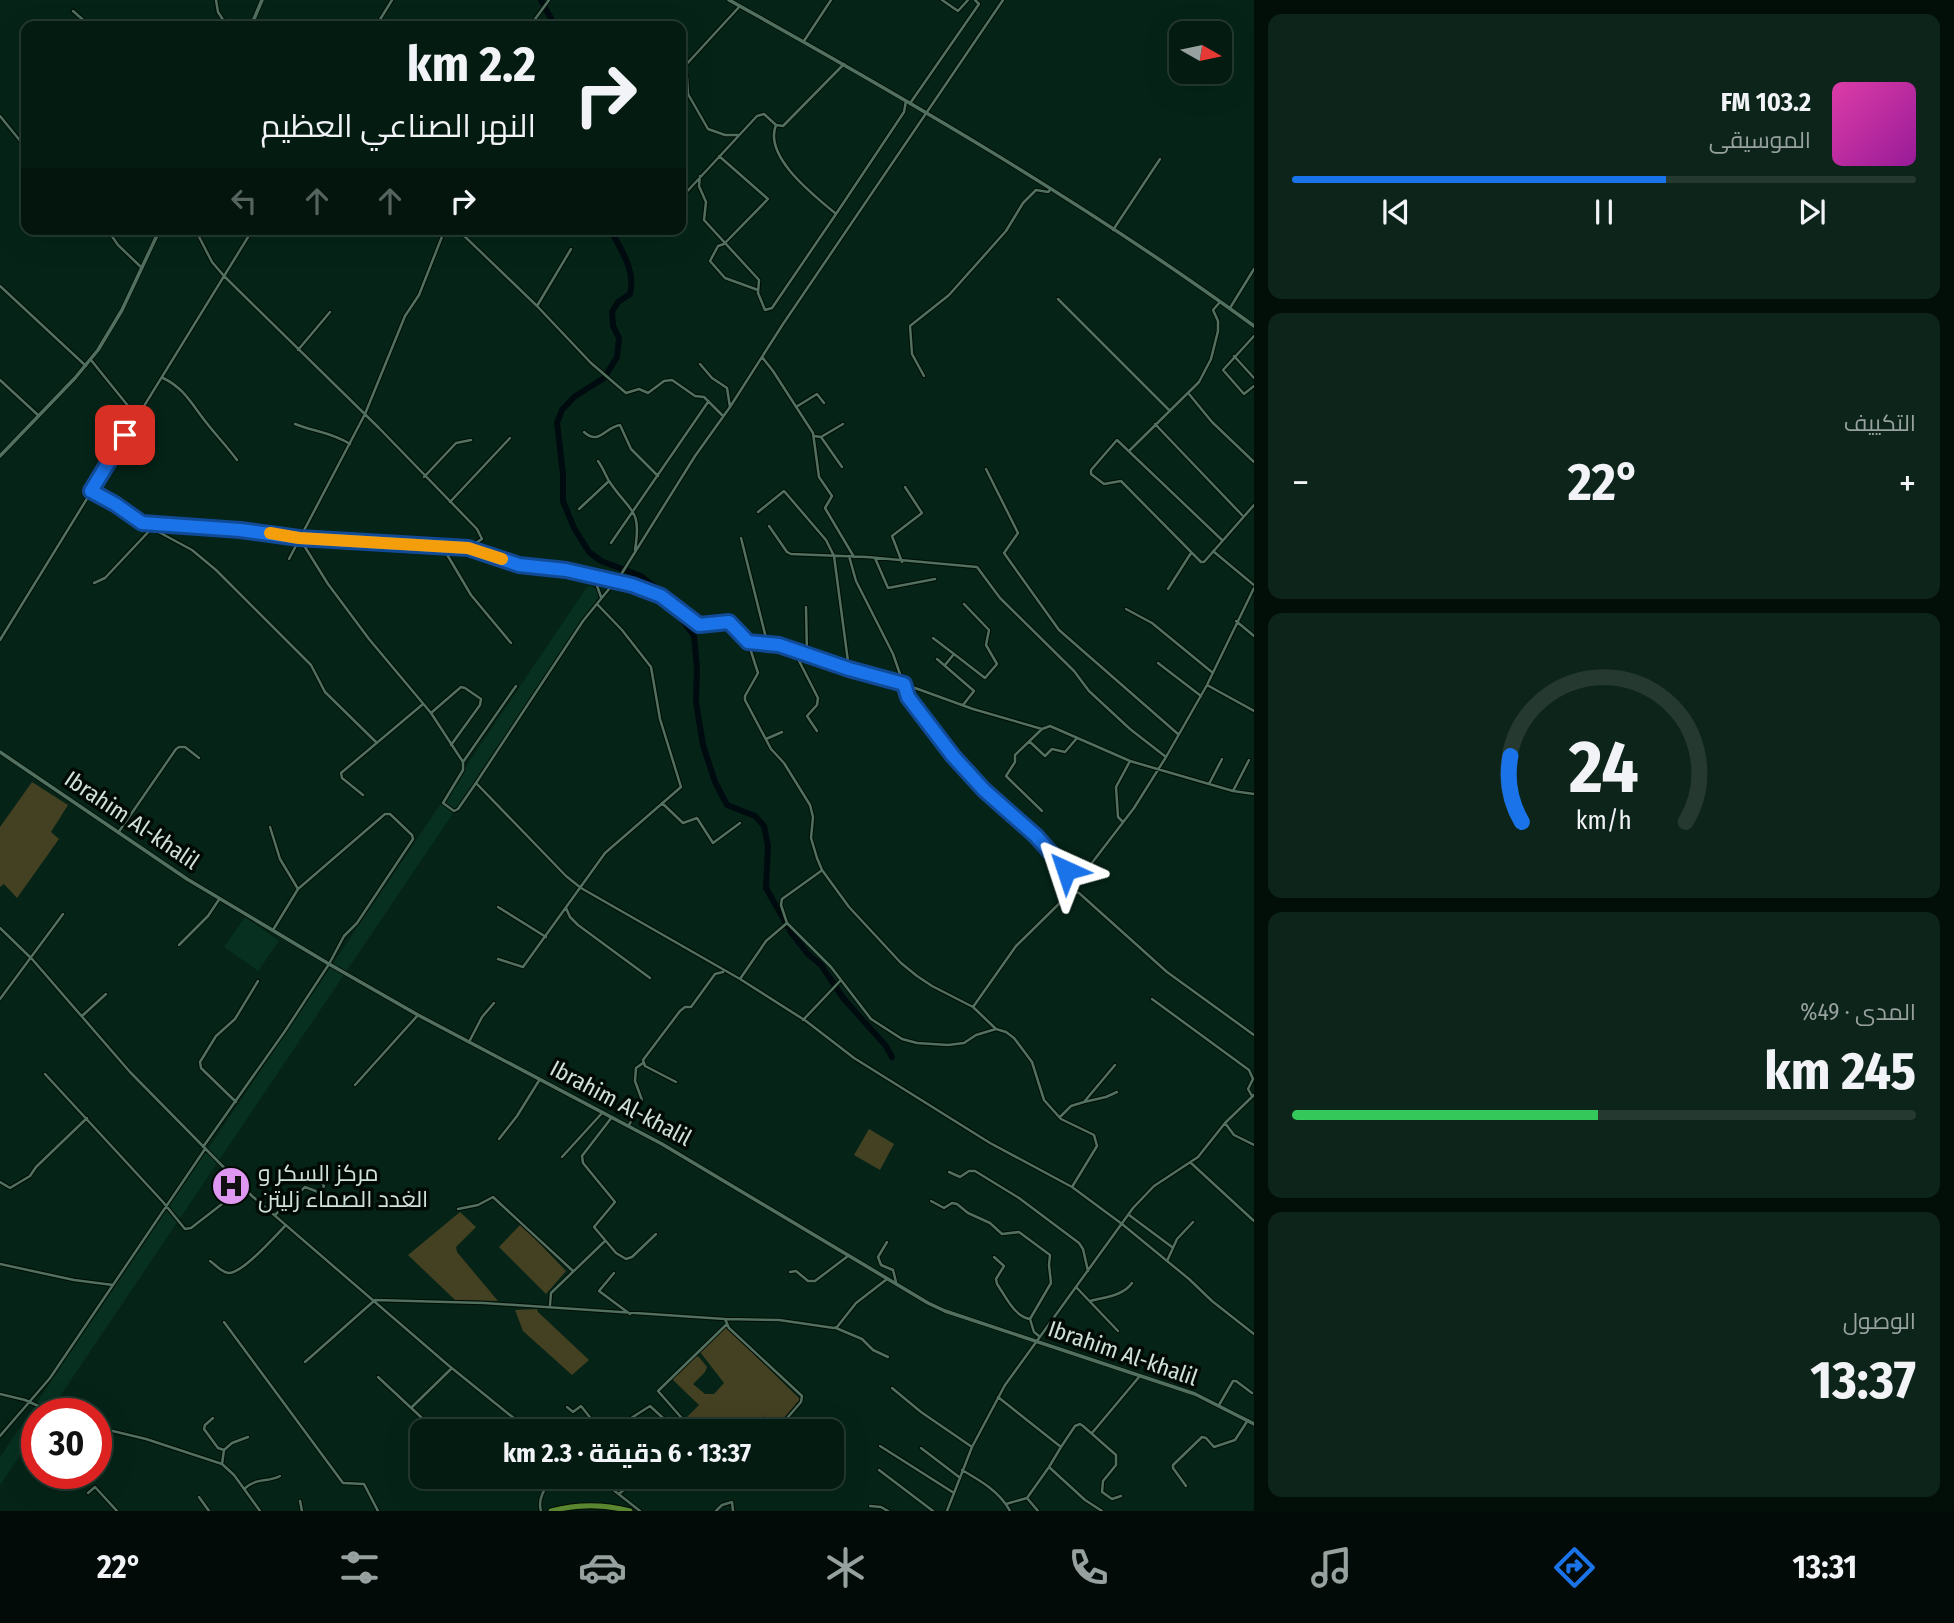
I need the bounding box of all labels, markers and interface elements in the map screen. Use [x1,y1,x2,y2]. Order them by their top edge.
north arrow [1169,21,1232,84]
map controls [1169,21,1232,84]
text: 2.2 km [407,35,536,94]
icon: right [560,49,651,140]
text: 103.2 FM [1721,87,1811,118]
text: النهر الصناعي العظيم [260,107,536,145]
text: الموسيقى [1709,126,1811,154]
icon: left [225,182,263,220]
icon: ahead [298,182,336,220]
icon: ahead [371,182,409,220]
icon: right [444,182,482,220]
icon: previous [1377,193,1415,231]
icon: pause [1585,193,1623,231]
icon: next [1793,193,1831,231]
pin [95,405,155,465]
text: التكييف [1844,409,1916,437]
icon: arrive [106,416,144,454]
text: 22° [1568,451,1640,514]
text: − [1292,460,1309,506]
text: + [1899,460,1916,506]
text: 24 [1568,724,1639,811]
street label: Ibrahim Al-khalil [59,765,205,875]
text: km/h [1576,805,1632,835]
position arrow [1029,833,1103,907]
text: المدى · 49% [1800,998,1916,1026]
text: 245 km [1764,1040,1916,1103]
street label: Ibrahim Al-khalil [546,1054,696,1152]
place label: مركز السكر و الغدد الصماء زليتن [258,1159,428,1213]
hospital icon: مركز السكر و الغدد الصماء زليتن [210,1165,252,1207]
text: الوصول [1843,1307,1916,1335]
street label: Ibrahim Al-khalil [1045,1314,1201,1392]
text: 13:37 [1810,1349,1916,1412]
speed limit sign: 30 [21,1398,112,1489]
text: 13:37 · 6 دقيقة · 2.3 km [503,1438,751,1469]
icon: filters [335,1543,384,1592]
icon: car [578,1543,627,1592]
icon: climate [821,1543,870,1592]
icon: phone [1064,1543,1113,1592]
icon: music [1307,1543,1356,1592]
icon: directions [1550,1543,1599,1592]
text: 22° [97,1548,142,1586]
text: 13:31 [1793,1548,1857,1586]

